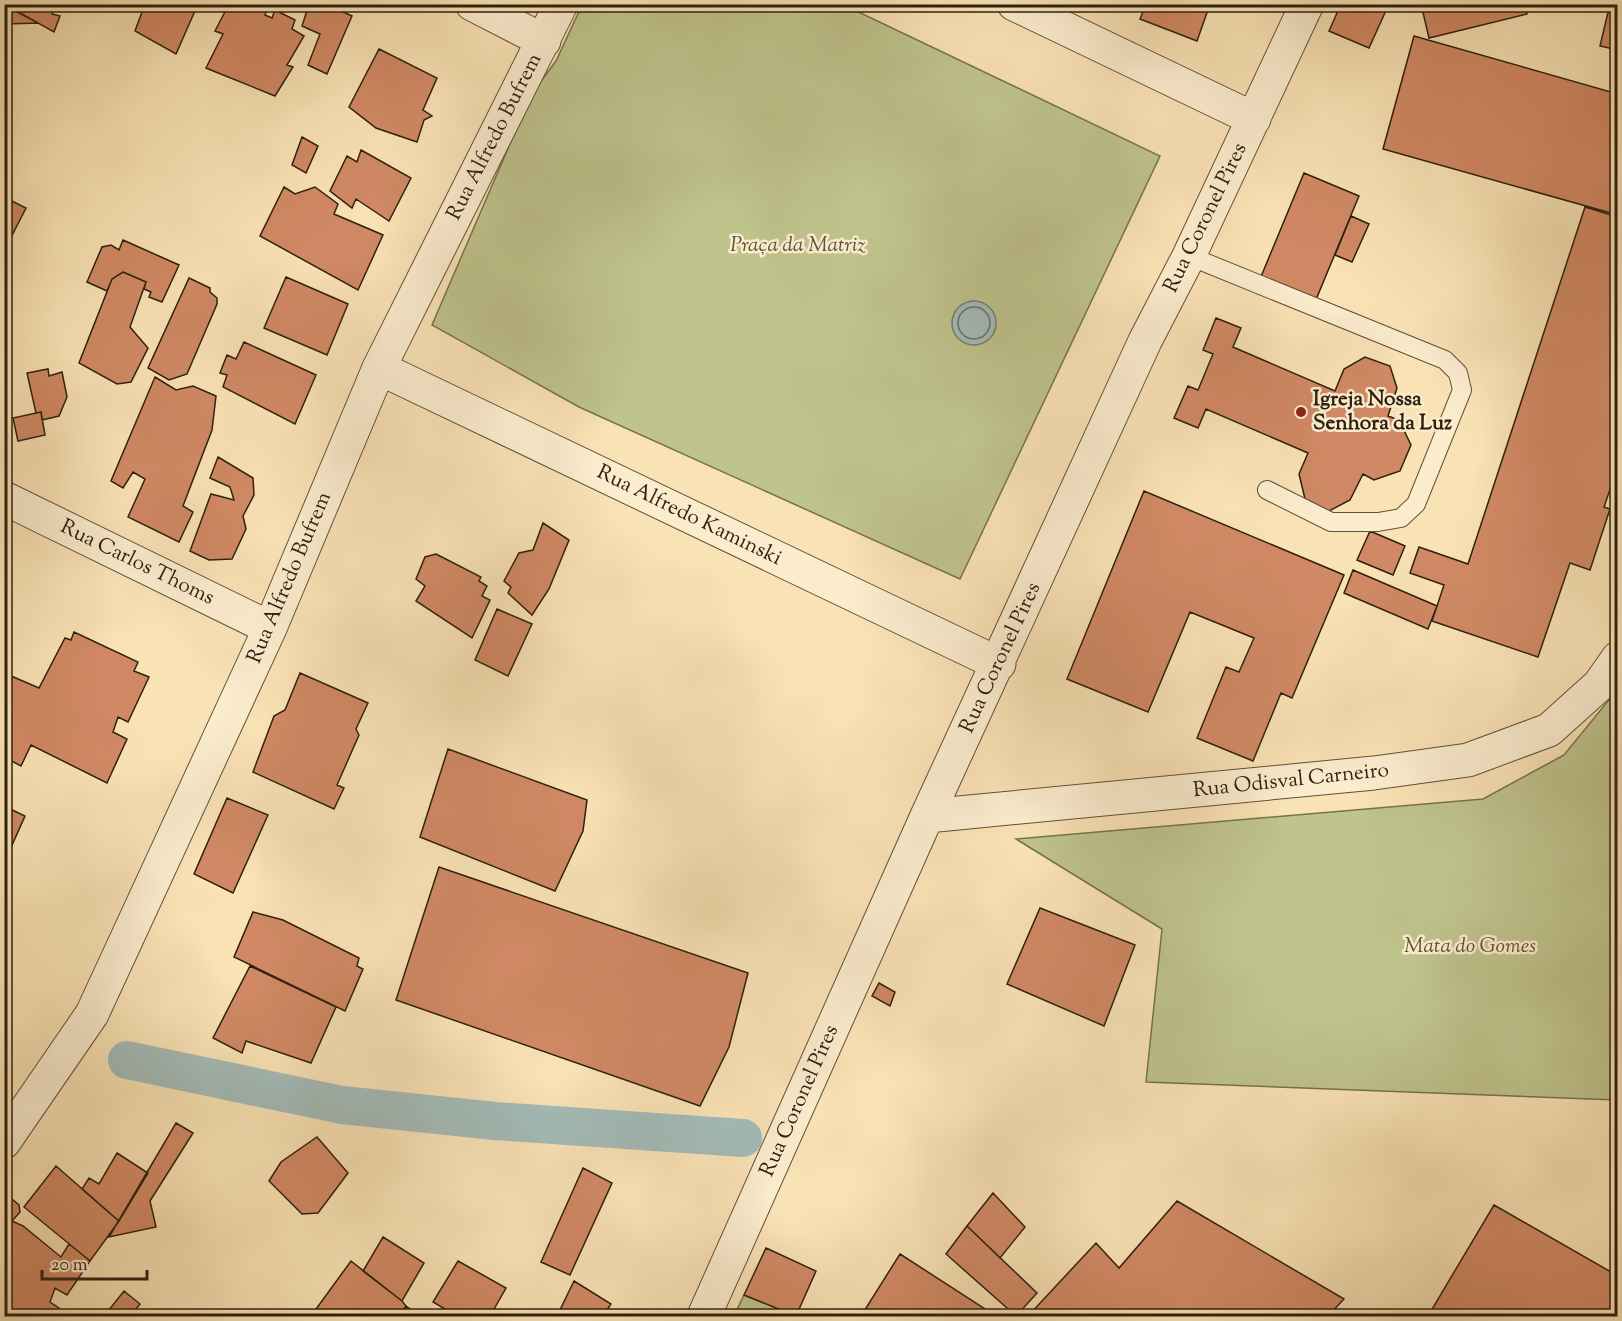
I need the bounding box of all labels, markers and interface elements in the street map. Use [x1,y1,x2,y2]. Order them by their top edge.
street label: Rua Alfredo Bufrem [440,48,550,226]
street label: Rua Coronel Pires [1157,138,1255,298]
park label: Praça da Matriz [730,231,866,261]
place label: Igreja Nossa Senhora da Luz [1313,385,1452,439]
marker: Igreja Nossa Senhora da Luz [1294,405,1308,419]
street label: Rua Alfredo Kaminski [591,458,787,574]
street label: Rua Alfredo Bufrem [240,488,340,668]
street label: Rua Carlos Thoms [55,513,219,613]
street label: Rua Coronel Pires [953,578,1049,738]
street label: Rua Odisval Carneiro [1192,756,1390,806]
park label: Mata do Gomes [1404,932,1536,962]
street label: Rua Coronel Pires [753,1020,847,1182]
scale bar [42,1243,147,1281]
text: 20 m [51,1253,88,1279]

